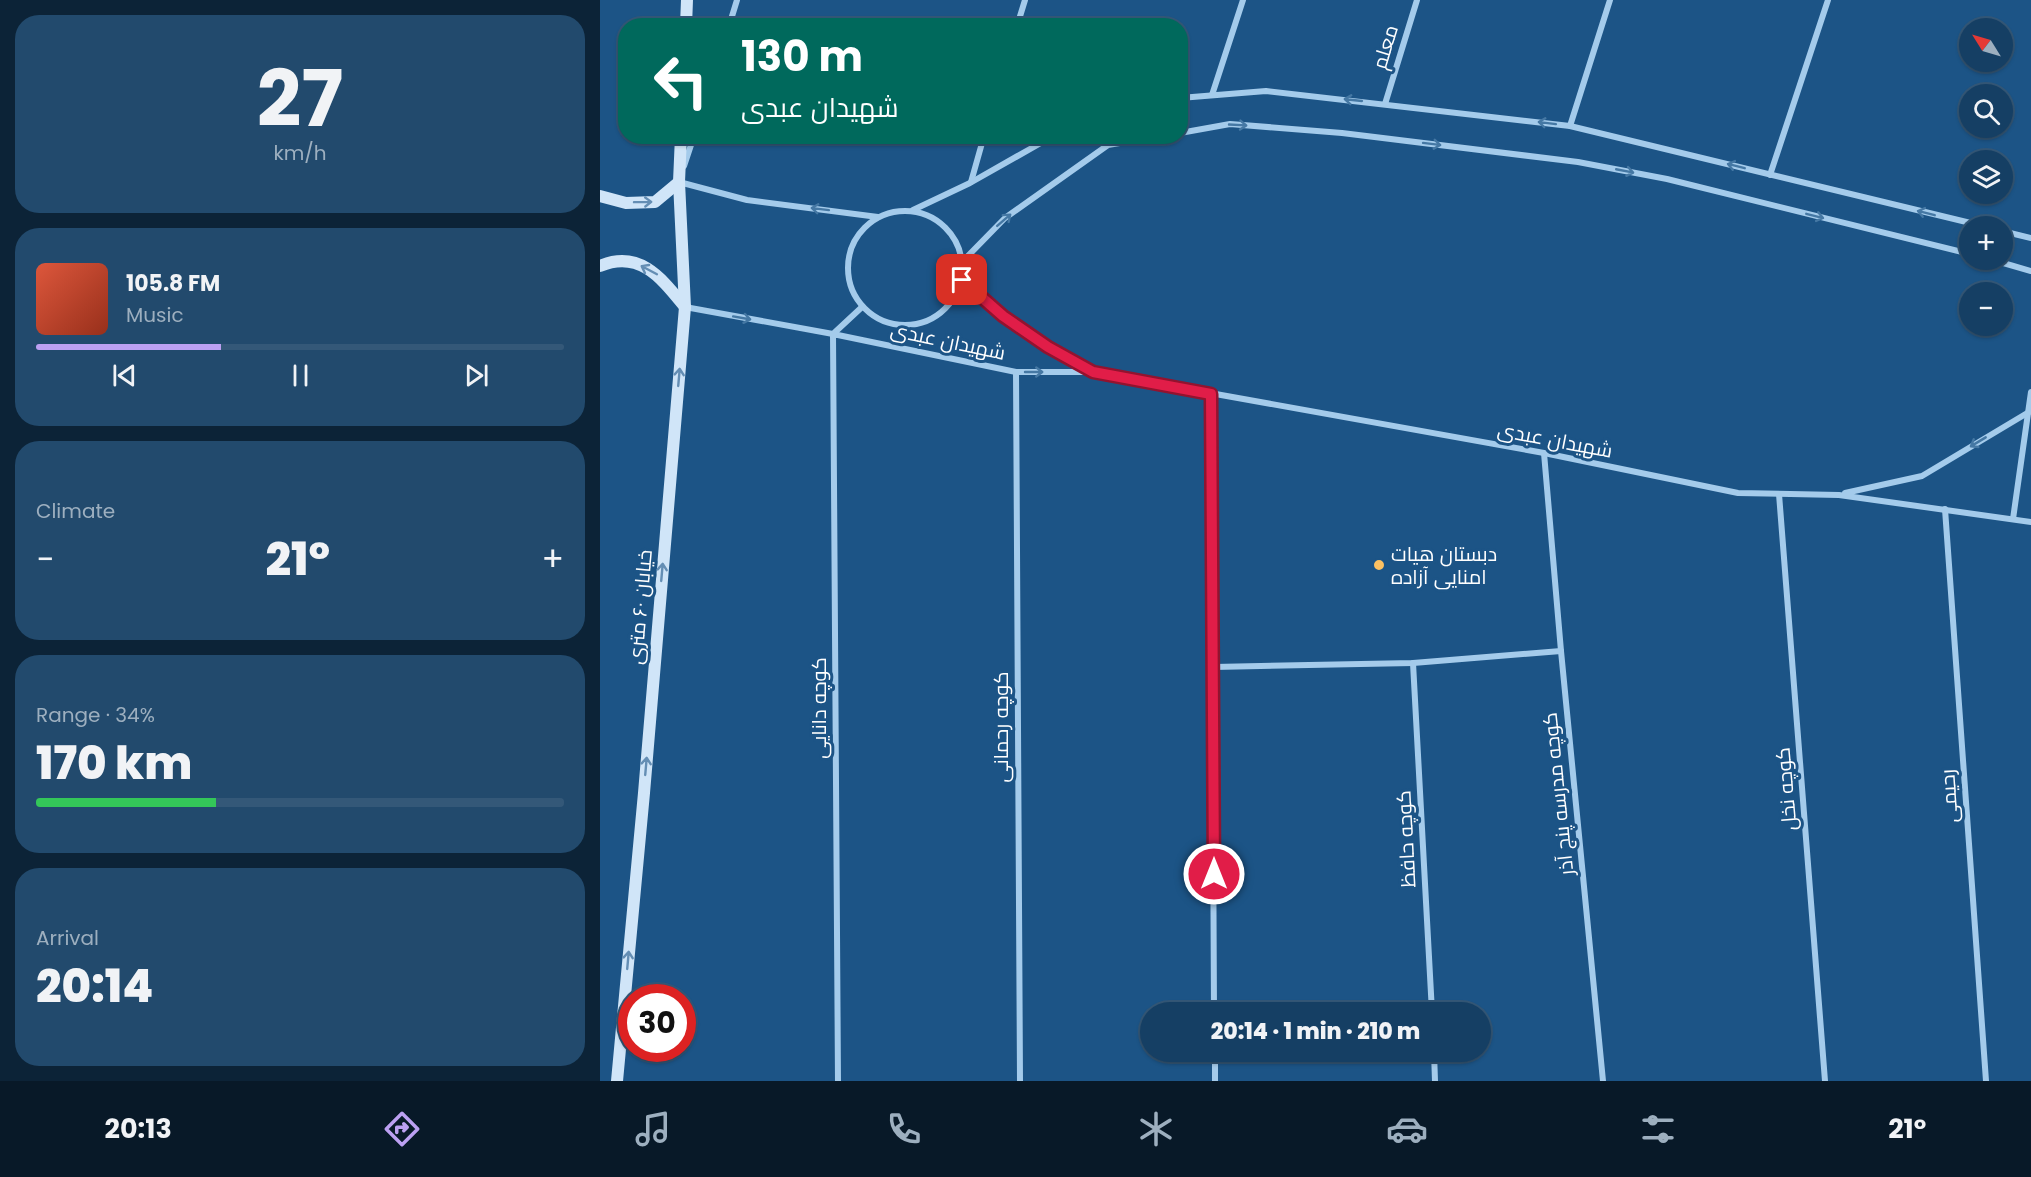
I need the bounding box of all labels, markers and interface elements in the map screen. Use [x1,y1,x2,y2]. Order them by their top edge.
north arrow [1959,18,2013,72]
map controls [1959,18,2013,336]
street label: معلم [1365,21,1405,73]
text: 130 m [741,27,863,86]
icon: left [642,42,720,120]
text: 27 [257,44,343,153]
button: search [1959,84,2013,138]
text: شهیدان عبدی [741,89,899,126]
one-way arrow [1343,94,1363,105]
one-way arrow [1537,117,1557,128]
one-way arrow [1228,120,1248,131]
text: km/h [273,139,327,167]
one-way arrow [1422,139,1442,150]
button: layers [1959,150,2013,204]
one-way arrow [1727,160,1746,172]
one-way arrow [1615,166,1635,177]
one-way arrow [632,197,652,208]
one-way arrow [811,204,831,215]
one-way arrow [1917,206,1936,218]
one-way arrow [1805,211,1824,223]
one-way arrow [996,213,1011,227]
button: + [1959,216,2013,270]
pin [936,254,987,305]
icon: arrive [945,263,978,296]
one-way arrow [641,264,658,276]
text: 105.8 FM [126,268,220,299]
button: − [1959,282,2013,336]
text: Music [126,301,184,329]
one-way arrow [732,313,752,324]
street label: شهیدان عبدی [888,315,1008,367]
icon: previous [108,359,141,392]
icon: pause [284,359,317,392]
icon: next [460,359,493,392]
one-way arrow [1024,366,1044,378]
one-way arrow [674,368,685,388]
street label: شهیدان عبدی [1495,415,1615,465]
one-way arrow [1970,436,1987,448]
text: Climate [36,497,115,525]
text: 21° [266,528,330,591]
text: − [36,536,54,583]
text: + [541,536,564,583]
place label: دبستان هیات امنایی آزاده [1391,540,1497,591]
street label: خیابان ۶۰ متری [621,548,659,666]
marker: دبستان هیات امنایی آزاده [1372,558,1386,572]
one-way arrow [657,562,668,582]
street label: کوچه دانایی [805,657,833,759]
street label: کوچه رحمانی [987,672,1015,782]
text: Range · 34% [36,701,155,729]
street label: کوچه مدرسه پنج آذر [1536,711,1581,878]
text: 170 km [36,732,192,795]
street label: کوچه نخل [1768,746,1804,832]
one-way arrow [641,756,652,776]
street label: رحیمی [1933,768,1965,824]
street label: کوچه حافظ [1389,790,1423,888]
position arrow [1182,842,1246,906]
text: Arrival [36,924,99,952]
one-way arrow [623,951,634,970]
text: 20:14 [36,955,153,1018]
speed limit sign: 30 [618,984,696,1062]
text: 20:14 · 1 min · 210 m [1211,1016,1420,1047]
icon: directions [381,1108,423,1150]
icon: music [632,1108,674,1150]
icon: phone [883,1108,925,1150]
icon: climate [1135,1108,1177,1150]
icon: car [1386,1108,1428,1150]
icon: filters [1637,1108,1679,1150]
text: 20:13 [105,1110,172,1147]
text: 21° [1888,1110,1926,1147]

